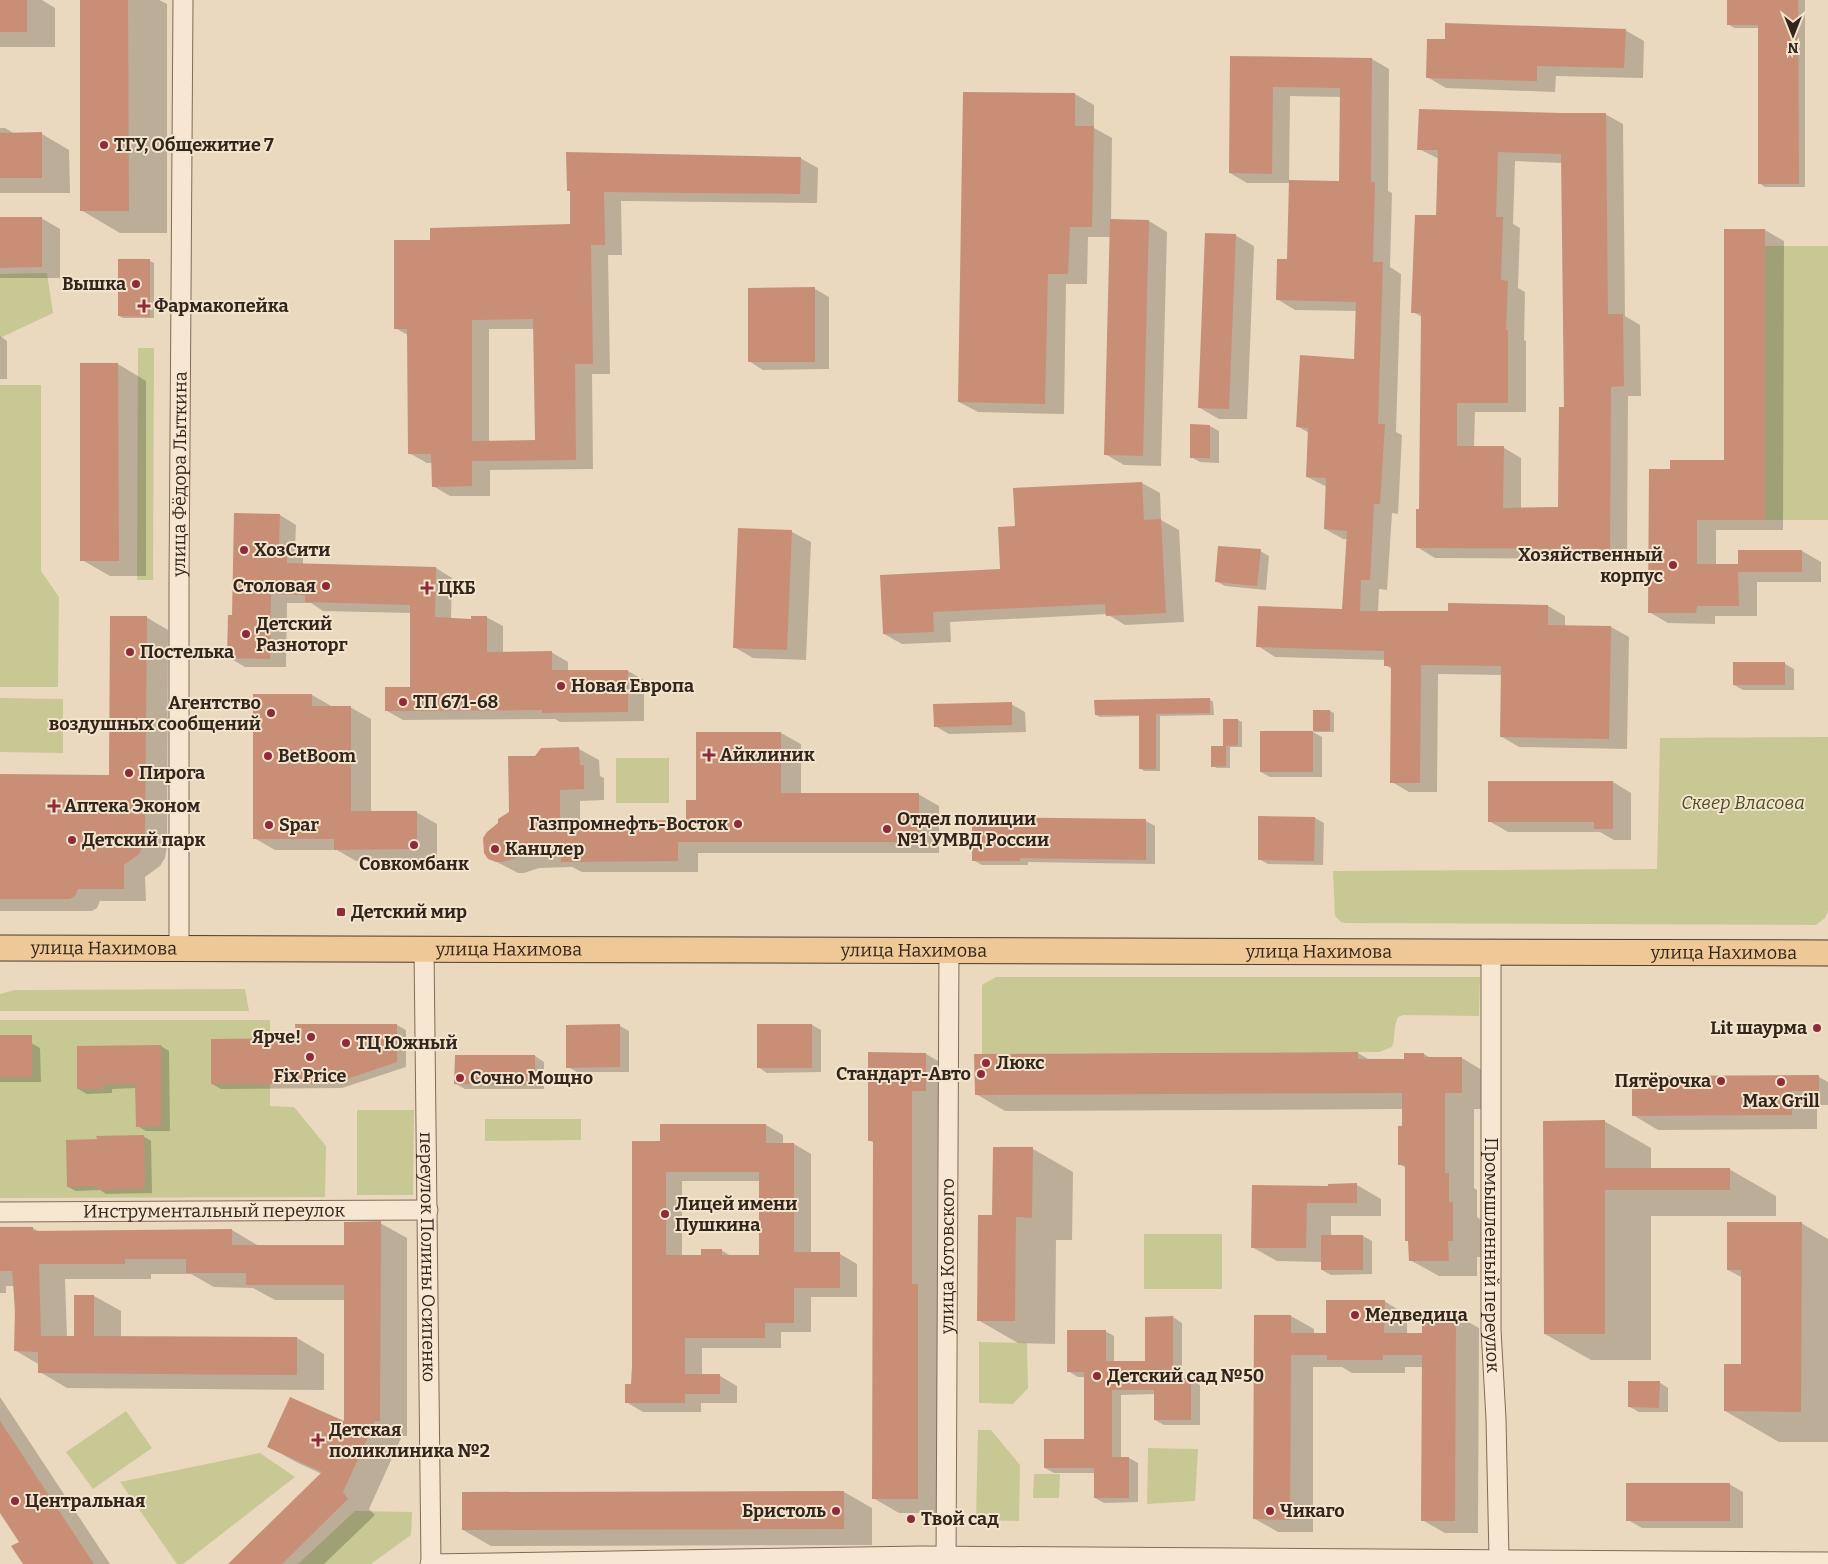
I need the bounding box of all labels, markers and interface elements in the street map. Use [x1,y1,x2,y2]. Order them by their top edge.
north arrow [1768,10,1818,60]
text: N [1787,39,1798,56]
place label: ТГУ, Общежитие 7 [114,134,274,156]
marker: ТГУ, Общежитие 7 [98,139,110,151]
place label: Вышка [62,273,126,295]
marker: Вышка [130,278,142,290]
place label: Фармакопейка [154,295,288,317]
marker: Фармакопейка [138,300,150,312]
street label: улица Фёдора Лыткина [168,371,191,578]
place label: ХозСити [254,539,330,561]
marker: ХозСити [238,544,250,556]
place label: Хозяйственный корпус [1518,544,1663,587]
marker: Хозяйственный корпус [1667,559,1679,571]
place label: Столовая [233,575,316,597]
place label: ЦКБ [438,577,476,599]
marker: Столовая [320,580,332,592]
marker: ЦКБ [420,581,434,595]
place label: Детский Разноторг [256,613,348,656]
marker: Детский Разноторг [240,628,252,640]
place label: Постелька [140,641,234,663]
marker: Постелька [124,646,136,658]
place label: Новая Европа [571,675,694,697]
marker: Новая Европа [555,680,567,692]
place label: ТП 671-68 [413,691,499,713]
place label: Агентство воздушных сообщений [49,692,261,735]
marker: ТП 671-68 [397,696,409,708]
marker: Агентство воздушных сообщений [265,707,277,719]
place label: Айклиник [720,744,815,766]
place label: BetBoom [278,745,356,767]
marker: Айклиник [702,748,716,762]
marker: BetBoom [262,750,274,762]
place label: Пирога [139,762,205,784]
marker: Пирога [123,767,135,779]
park label: Сквер Власова [1681,792,1805,814]
place label: Аптека Эконом [64,795,200,817]
marker: Аптека Эконом [48,800,60,812]
place label: Отдел полиции №1 УМВД России [897,808,1049,851]
place label: Газпромнефть-Восток [529,813,728,835]
place label: Spar [279,814,319,836]
marker: Газпромнефть-Восток [732,818,744,830]
marker: Spar [263,819,275,831]
marker: Отдел полиции №1 УМВД России [881,823,893,835]
place label: Детский парк [82,829,206,851]
marker: Детский парк [66,834,78,846]
place label: Канцлер [505,838,584,860]
marker: Совкомбанк [408,839,420,851]
marker: Канцлер [489,843,501,855]
place label: Совкомбанк [359,853,469,875]
place label: Детский мир [351,901,467,923]
marker: Детский мир [335,906,347,918]
street label: улица Нахимова [30,937,177,959]
street label: улица Нахимова [435,938,582,961]
street label: улица Нахимова [840,939,987,962]
street label: улица Нахимова [1245,940,1392,963]
street label: улица Нахимова [1650,942,1797,964]
place label: Lit шаурма [1710,1017,1807,1039]
marker: Lit шаурма [1811,1022,1823,1034]
place label: Ярче! [252,1026,301,1048]
marker: Ярче! [305,1031,317,1043]
place label: ТЦ Южный [356,1032,458,1054]
marker: ТЦ Южный [340,1037,352,1049]
marker: Fix Price [304,1051,316,1063]
place label: Люкс [996,1052,1044,1074]
marker: Люкс [980,1057,992,1069]
place label: Стандарт-Авто [836,1063,971,1085]
place label: Fix Price [274,1065,346,1087]
place label: Сочно Мощно [470,1067,593,1089]
marker: Стандарт-Авто [975,1068,987,1080]
place label: Пятёрочка [1615,1070,1711,1092]
marker: Сочно Мощно [454,1072,466,1084]
marker: Пятёрочка [1715,1075,1727,1087]
marker: Max Grill [1775,1076,1787,1088]
place label: Max Grill [1742,1090,1820,1112]
street label: переулок Полины Осипенко [415,1132,440,1382]
street label: Промышленный переулок [1480,1137,1504,1374]
street label: улица Котовского [936,1178,959,1335]
place label: Лицей имени Пушкина [675,1193,797,1236]
street label: Инструментальный переулок [83,1199,346,1223]
marker: Лицей имени Пушкина [659,1208,671,1220]
place label: Медведица [1365,1304,1468,1326]
marker: Медведица [1349,1309,1361,1321]
place label: Детский сад №50 [1107,1365,1264,1387]
marker: Детский сад №50 [1091,1370,1103,1382]
place label: Детская поликлиника №2 [329,1419,490,1462]
marker: Детская поликлиника №2 [311,1433,325,1447]
place label: Центральная [25,1490,145,1512]
marker: Центральная [9,1495,21,1507]
place label: Бристоль [742,1500,826,1522]
place label: Чикаго [1280,1500,1345,1522]
marker: Бристоль [830,1505,842,1517]
marker: Чикаго [1264,1505,1276,1517]
place label: Твой сад [921,1508,999,1530]
marker: Твой сад [905,1513,917,1525]

